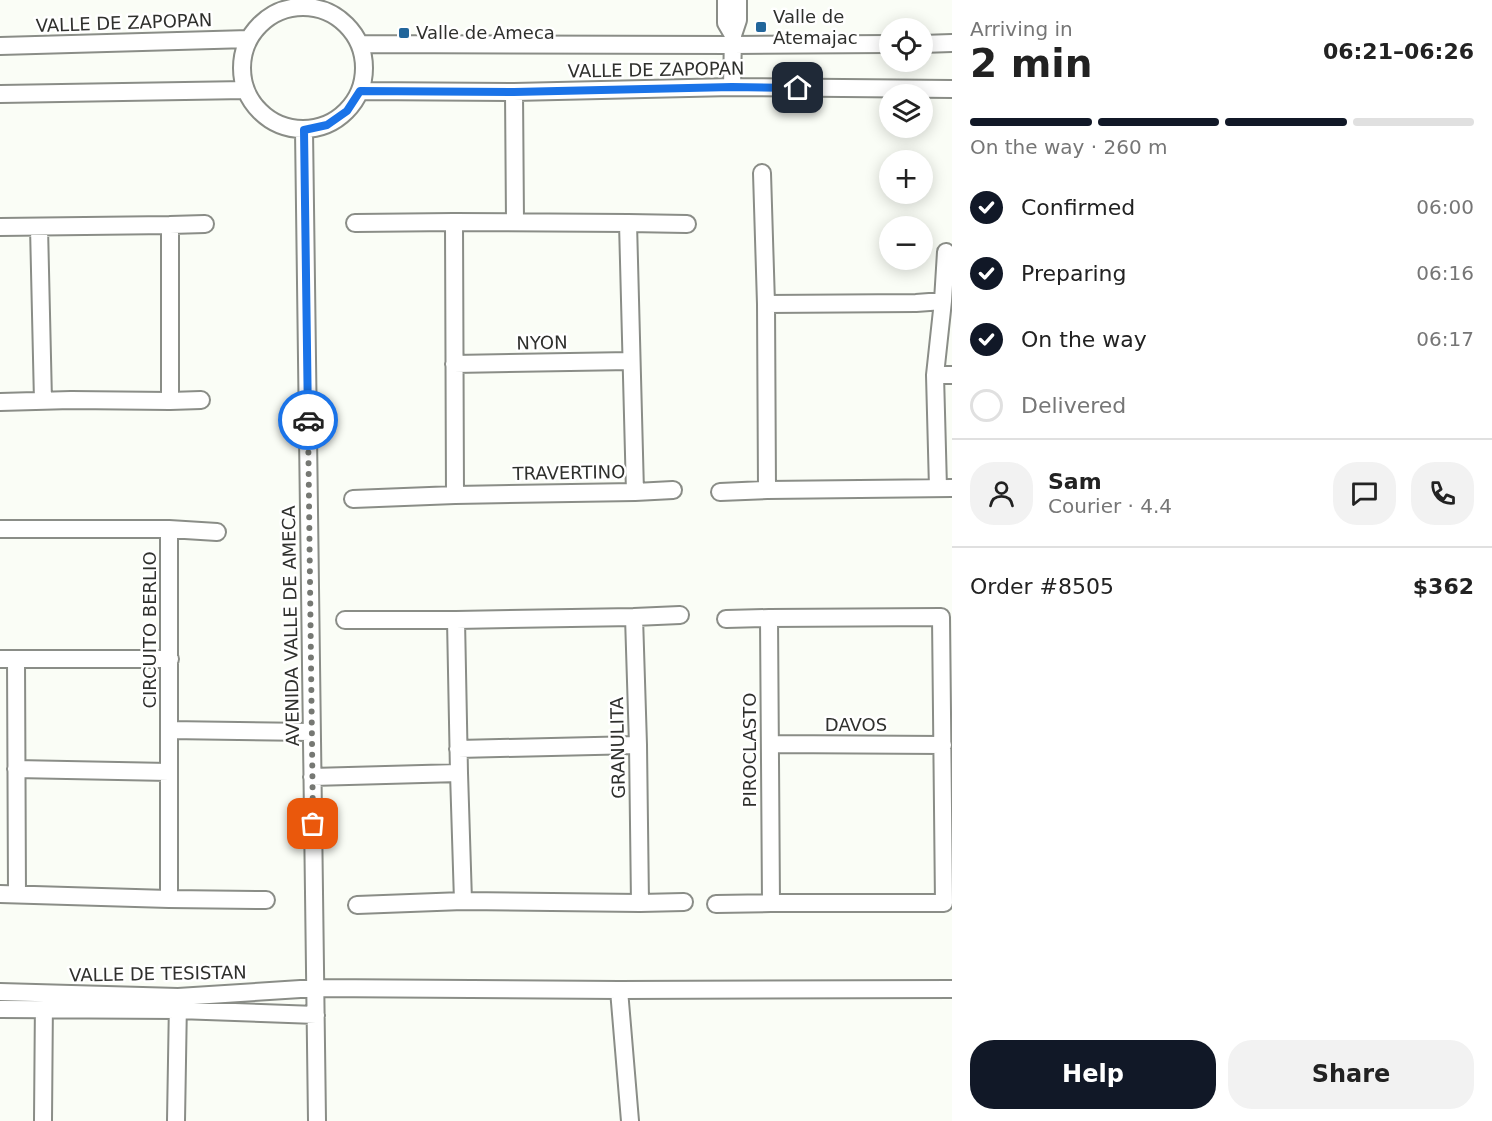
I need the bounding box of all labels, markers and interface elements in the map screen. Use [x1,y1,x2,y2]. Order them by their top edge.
place label: Valle de Atemajac [773,6,858,48]
street label: VALLE DE ZAPOPAN [35,9,213,36]
text: Arriving in [970,17,1073,41]
map controls [879,18,933,270]
button: locate [879,18,933,72]
marker: Valle de Atemajac [754,20,768,34]
place label: Valle de Ameca [416,22,555,43]
marker: Valle de Ameca [397,26,411,40]
text: 06:21–06:26 [1323,39,1474,64]
text: 2 min [970,41,1092,86]
street label: VALLE DE ZAPOPAN [567,57,745,82]
pin [772,62,823,113]
icon: home [781,71,814,104]
button: layers [879,84,933,138]
text: On the way · 260 m [970,135,1168,159]
button: + [879,150,933,204]
icon: check [970,191,1003,224]
text: Confirmed [1021,195,1135,220]
text: 06:00 [1416,195,1474,219]
button: − [879,216,933,270]
icon: check [970,257,1003,290]
text: Preparing [1021,261,1127,286]
text: 06:16 [1416,261,1474,285]
icon: check [970,323,1003,356]
text: On the way [1021,327,1147,352]
text: 06:17 [1416,327,1474,351]
street label: NYON [516,332,568,353]
courier [278,390,338,450]
text: Delivered [1021,393,1126,418]
icon: car [292,404,325,437]
street label: TRAVERTINO [511,461,626,484]
button: person [970,462,1033,525]
button: chat [1333,462,1396,525]
button: phone [1411,462,1474,525]
text: Sam [1048,469,1102,494]
text: Courier · 4.4 [1048,494,1172,518]
street label: AVENIDA VALLE DE AMECA [278,505,303,747]
street label: CIRCUITO BERLIO [139,551,160,709]
text: Order #8505 [970,574,1114,599]
text: $362 [1413,574,1474,599]
street label: PIROCLASTO [739,693,760,807]
street label: GRANULITA [606,696,629,799]
street label: DAVOS [825,714,887,735]
pin [287,798,338,849]
icon: bag [296,807,329,840]
street label: VALLE DE TESISTAN [69,961,247,986]
button: Help [970,1040,1216,1109]
button: Share [1228,1040,1474,1109]

